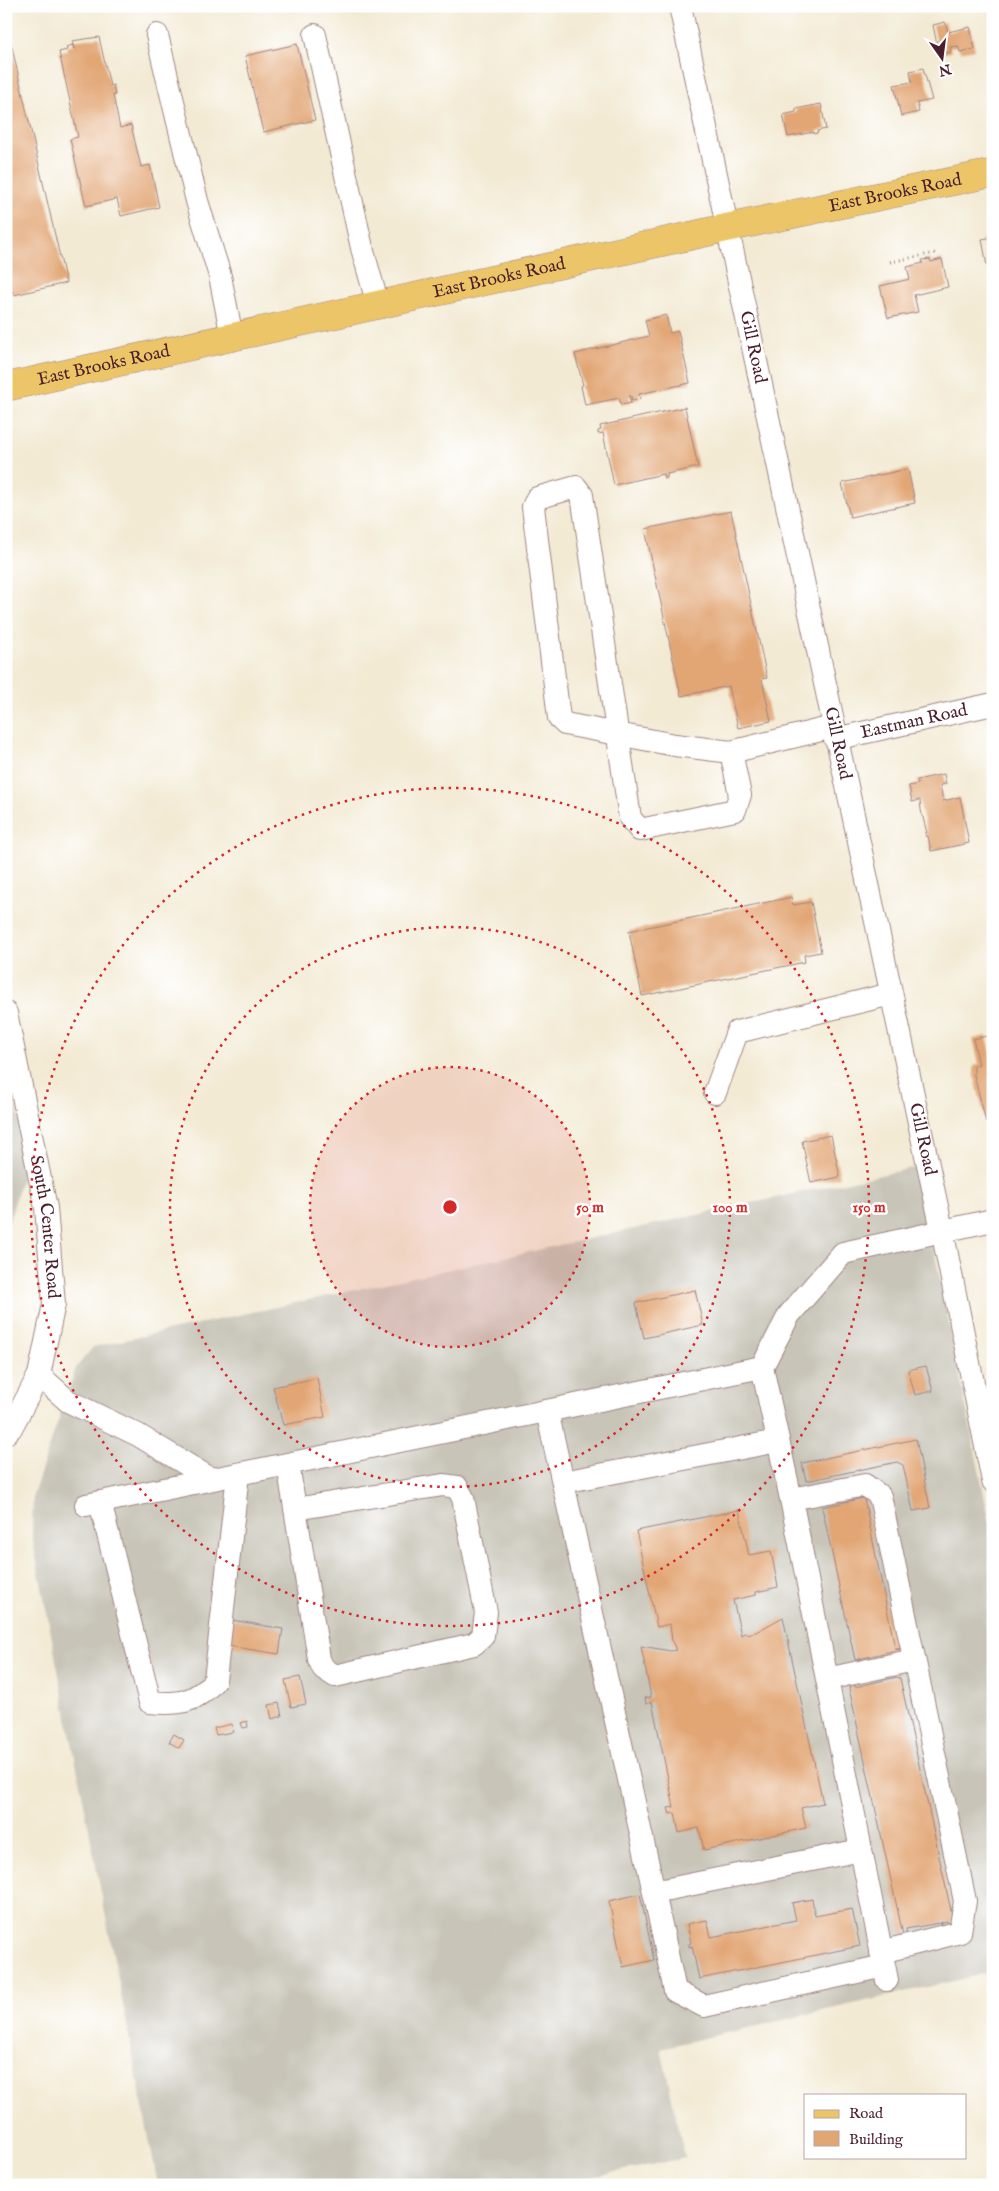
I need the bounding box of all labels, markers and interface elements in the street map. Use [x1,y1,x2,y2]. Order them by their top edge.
north arrow [916,32,966,82]
text: N [937,59,954,80]
street label: East Brooks Road [827,168,964,218]
street label: East Brooks Road [431,252,568,304]
street label: Gill Road [734,309,772,386]
street label: East Brooks Road [35,340,173,391]
street label: Eastman Road [859,698,970,744]
street label: Gill Road [819,705,857,782]
street label: Gill Road [904,1101,942,1178]
street label: South Center Road [24,1154,65,1300]
centre of rings [441,1198,459,1216]
text: 50 m [576,1198,604,1217]
text: 100 m [712,1198,748,1217]
text: 150 m [852,1198,886,1217]
legend [804,2094,966,2158]
text: Road [849,2104,884,2123]
text: Building [849,2130,904,2149]

